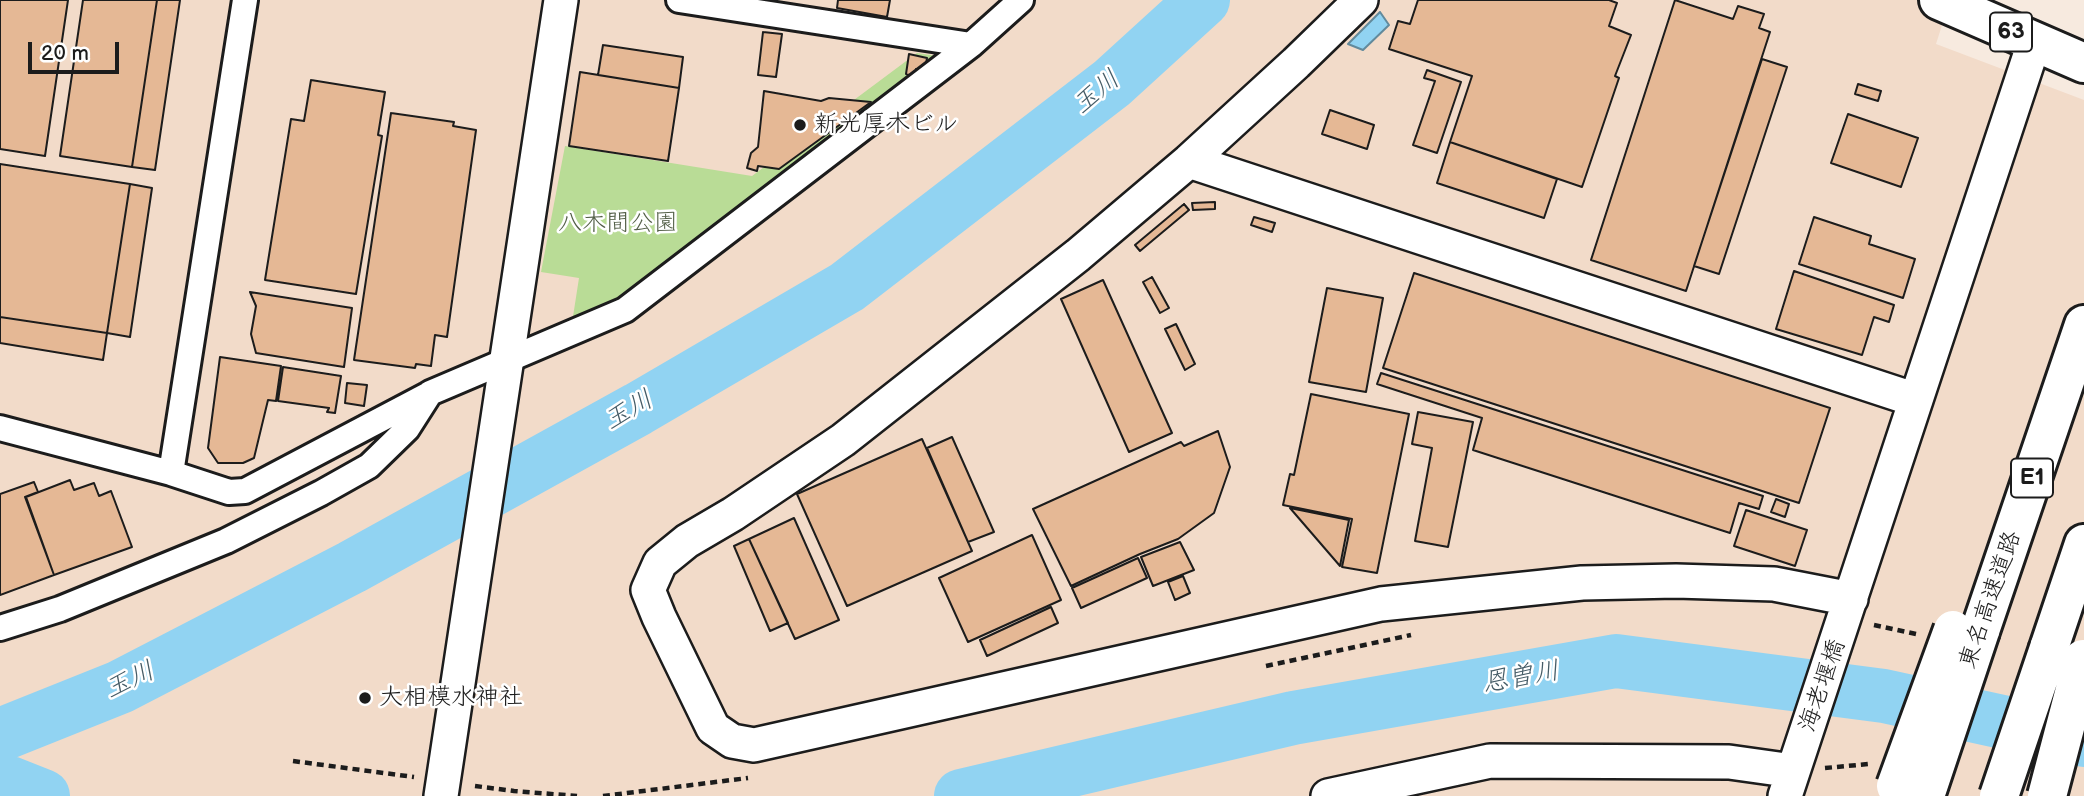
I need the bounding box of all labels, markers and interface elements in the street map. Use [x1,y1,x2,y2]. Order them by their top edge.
road number: 63 [1990,12,2032,52]
scale bar [32,28,122,72]
text: 20 m [41,41,89,66]
water label: 玉川 [1067,65,1127,121]
place label: 新光厚木ビル [814,111,958,139]
marker: 新光厚木ビル [792,117,808,133]
park label: 八木間公園 [558,210,678,238]
water label: 玉川 [599,384,659,438]
road number: E1 [2011,458,2053,498]
street label: 東名高速道路 [1954,527,2028,673]
street label: 海老堰橋 [1794,636,1852,736]
water label: 玉川 [100,656,160,706]
water label: 恩曽川 [1480,656,1562,700]
place label: 大相模水神社 [379,684,523,712]
marker: 大相模水神社 [357,690,373,706]

